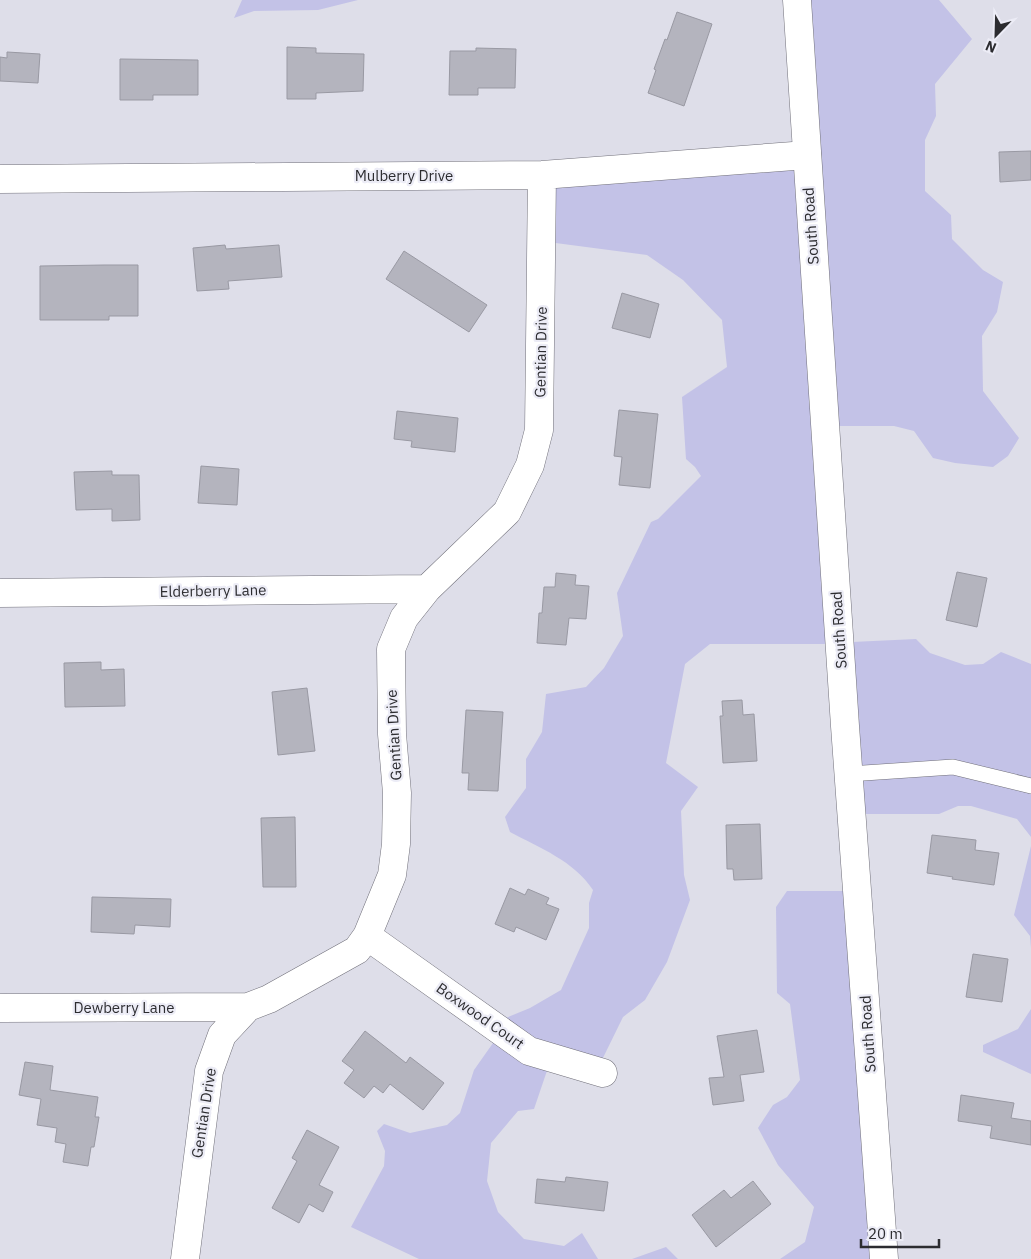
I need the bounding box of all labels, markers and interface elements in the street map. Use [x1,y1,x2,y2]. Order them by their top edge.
north arrow [971,10,1021,60]
text: N [983,37,999,57]
street label: Mulberry Drive [355,166,453,185]
street label: South Road [798,187,823,265]
street label: Gentian Drive [530,306,551,398]
street label: Elderberry Lane [160,580,266,601]
street label: South Road [826,591,851,669]
street label: Gentian Drive [382,689,405,781]
street label: Boxwood Court [433,978,528,1053]
street label: South Road [855,995,880,1073]
street label: Dewberry Lane [73,998,175,1017]
street label: Gentian Drive [187,1066,220,1159]
scale bar [861,1216,938,1248]
text: 20 m [868,1224,903,1243]

